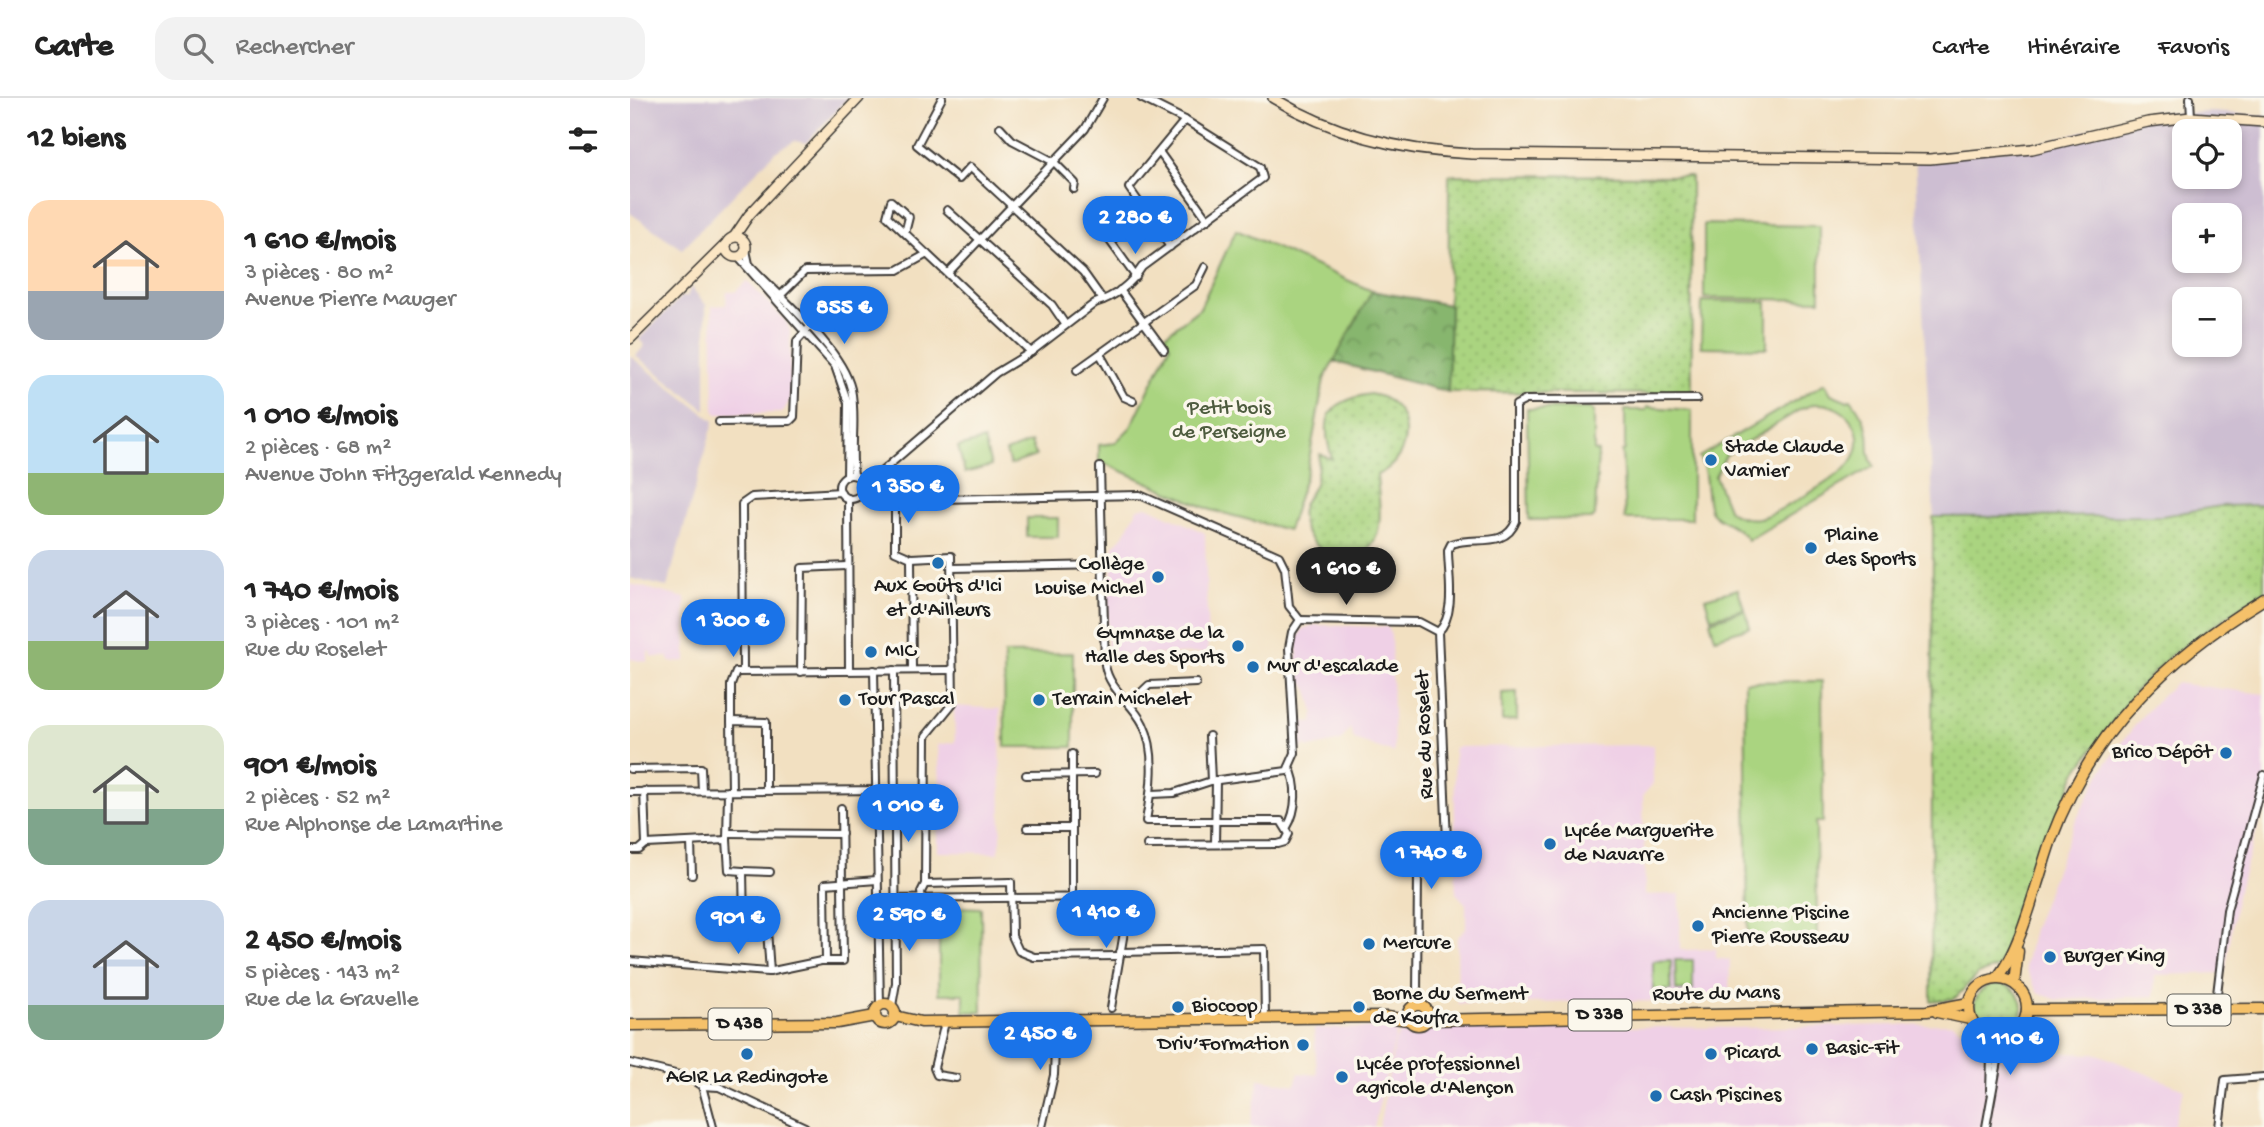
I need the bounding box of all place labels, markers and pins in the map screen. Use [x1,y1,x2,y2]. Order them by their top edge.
pin: 2 280 € [1070,197,1200,256]
pin: 855 € [795,286,893,346]
place label: Stade Claude Varnier [1724,436,1845,485]
marker: Stade Claude Varnier [1703,452,1719,468]
pin: 1 350 € [843,466,973,525]
place label: Plaine des Sports [1824,524,1917,573]
marker: Plaine des Sports [1803,540,1819,556]
pin: 1 610 € [1281,547,1411,607]
place label: Collège Louise Michel [1034,553,1145,602]
marker: Aux Goûts d'Ici et d'Ailleurs [930,555,946,571]
marker: Collège Louise Michel [1150,569,1166,585]
place label: Aux Goûts d'Ici et d'Ailleurs [874,575,1002,624]
pin: 1 300 € [668,600,798,659]
place label: Gymnase de la Halle des Sports [1085,622,1225,671]
marker: Gymnase de la Halle des Sports [1230,638,1246,654]
place label: MIC [885,640,918,665]
marker: MIC [863,644,879,660]
place label: Mur d'escalade [1267,655,1399,680]
marker: Mur d'escalade [1245,659,1261,675]
place label: Tour Pascal [858,688,955,713]
place label: Terrain Michelet [1052,688,1193,713]
marker: Tour Pascal [837,692,853,708]
marker: Terrain Michelet [1031,692,1047,708]
place label: Brico Dépôt [2111,741,2214,766]
marker: Brico Dépôt [2218,745,2234,761]
pin: 1 010 € [843,784,973,844]
place label: Lycée Marguerite de Navarre [1564,820,1715,869]
pin: 1 740 € [1366,832,1496,891]
marker: Lycée Marguerite de Navarre [1542,836,1558,852]
pin: 1 410 € [1041,890,1171,950]
pin: 2 590 € [844,894,974,953]
pin: 901 € [689,896,787,956]
place label: Ancienne Piscine Pierre Rousseau [1711,902,1850,951]
marker: Ancienne Piscine Pierre Rousseau [1690,918,1706,934]
place label: Mercure [1383,932,1452,957]
marker: Mercure [1361,936,1377,952]
place label: Burger King [2063,945,2165,970]
marker: Burger King [2042,949,2058,965]
place label: Borne du Serment de Koufra [1372,983,1530,1032]
place label: Biocoop [1191,995,1258,1020]
marker: Biocoop [1170,999,1186,1015]
marker: Borne du Serment de Koufra [1351,999,1367,1015]
pin: 2 450 € [975,1012,1105,1072]
pin: 1 110 € [1945,1018,2075,1077]
place label: Driv’Formation [1156,1033,1289,1058]
marker: Driv’Formation [1295,1037,1311,1053]
place label: Basic-Fit [1825,1037,1901,1062]
marker: Basic-Fit [1804,1041,1820,1057]
place label: Picard [1724,1042,1781,1067]
marker: AGIR La Redingote [739,1046,755,1062]
marker: Picard [1703,1046,1719,1062]
place label: Lycée professionnel agricole d'Alençon [1356,1053,1520,1102]
place label: AGIR La Redingote [666,1066,829,1091]
marker: Lycée professionnel agricole d'Alençon [1334,1069,1350,1085]
place label: Cash Piscines [1670,1084,1782,1109]
marker: Cash Piscines [1648,1088,1664,1104]

